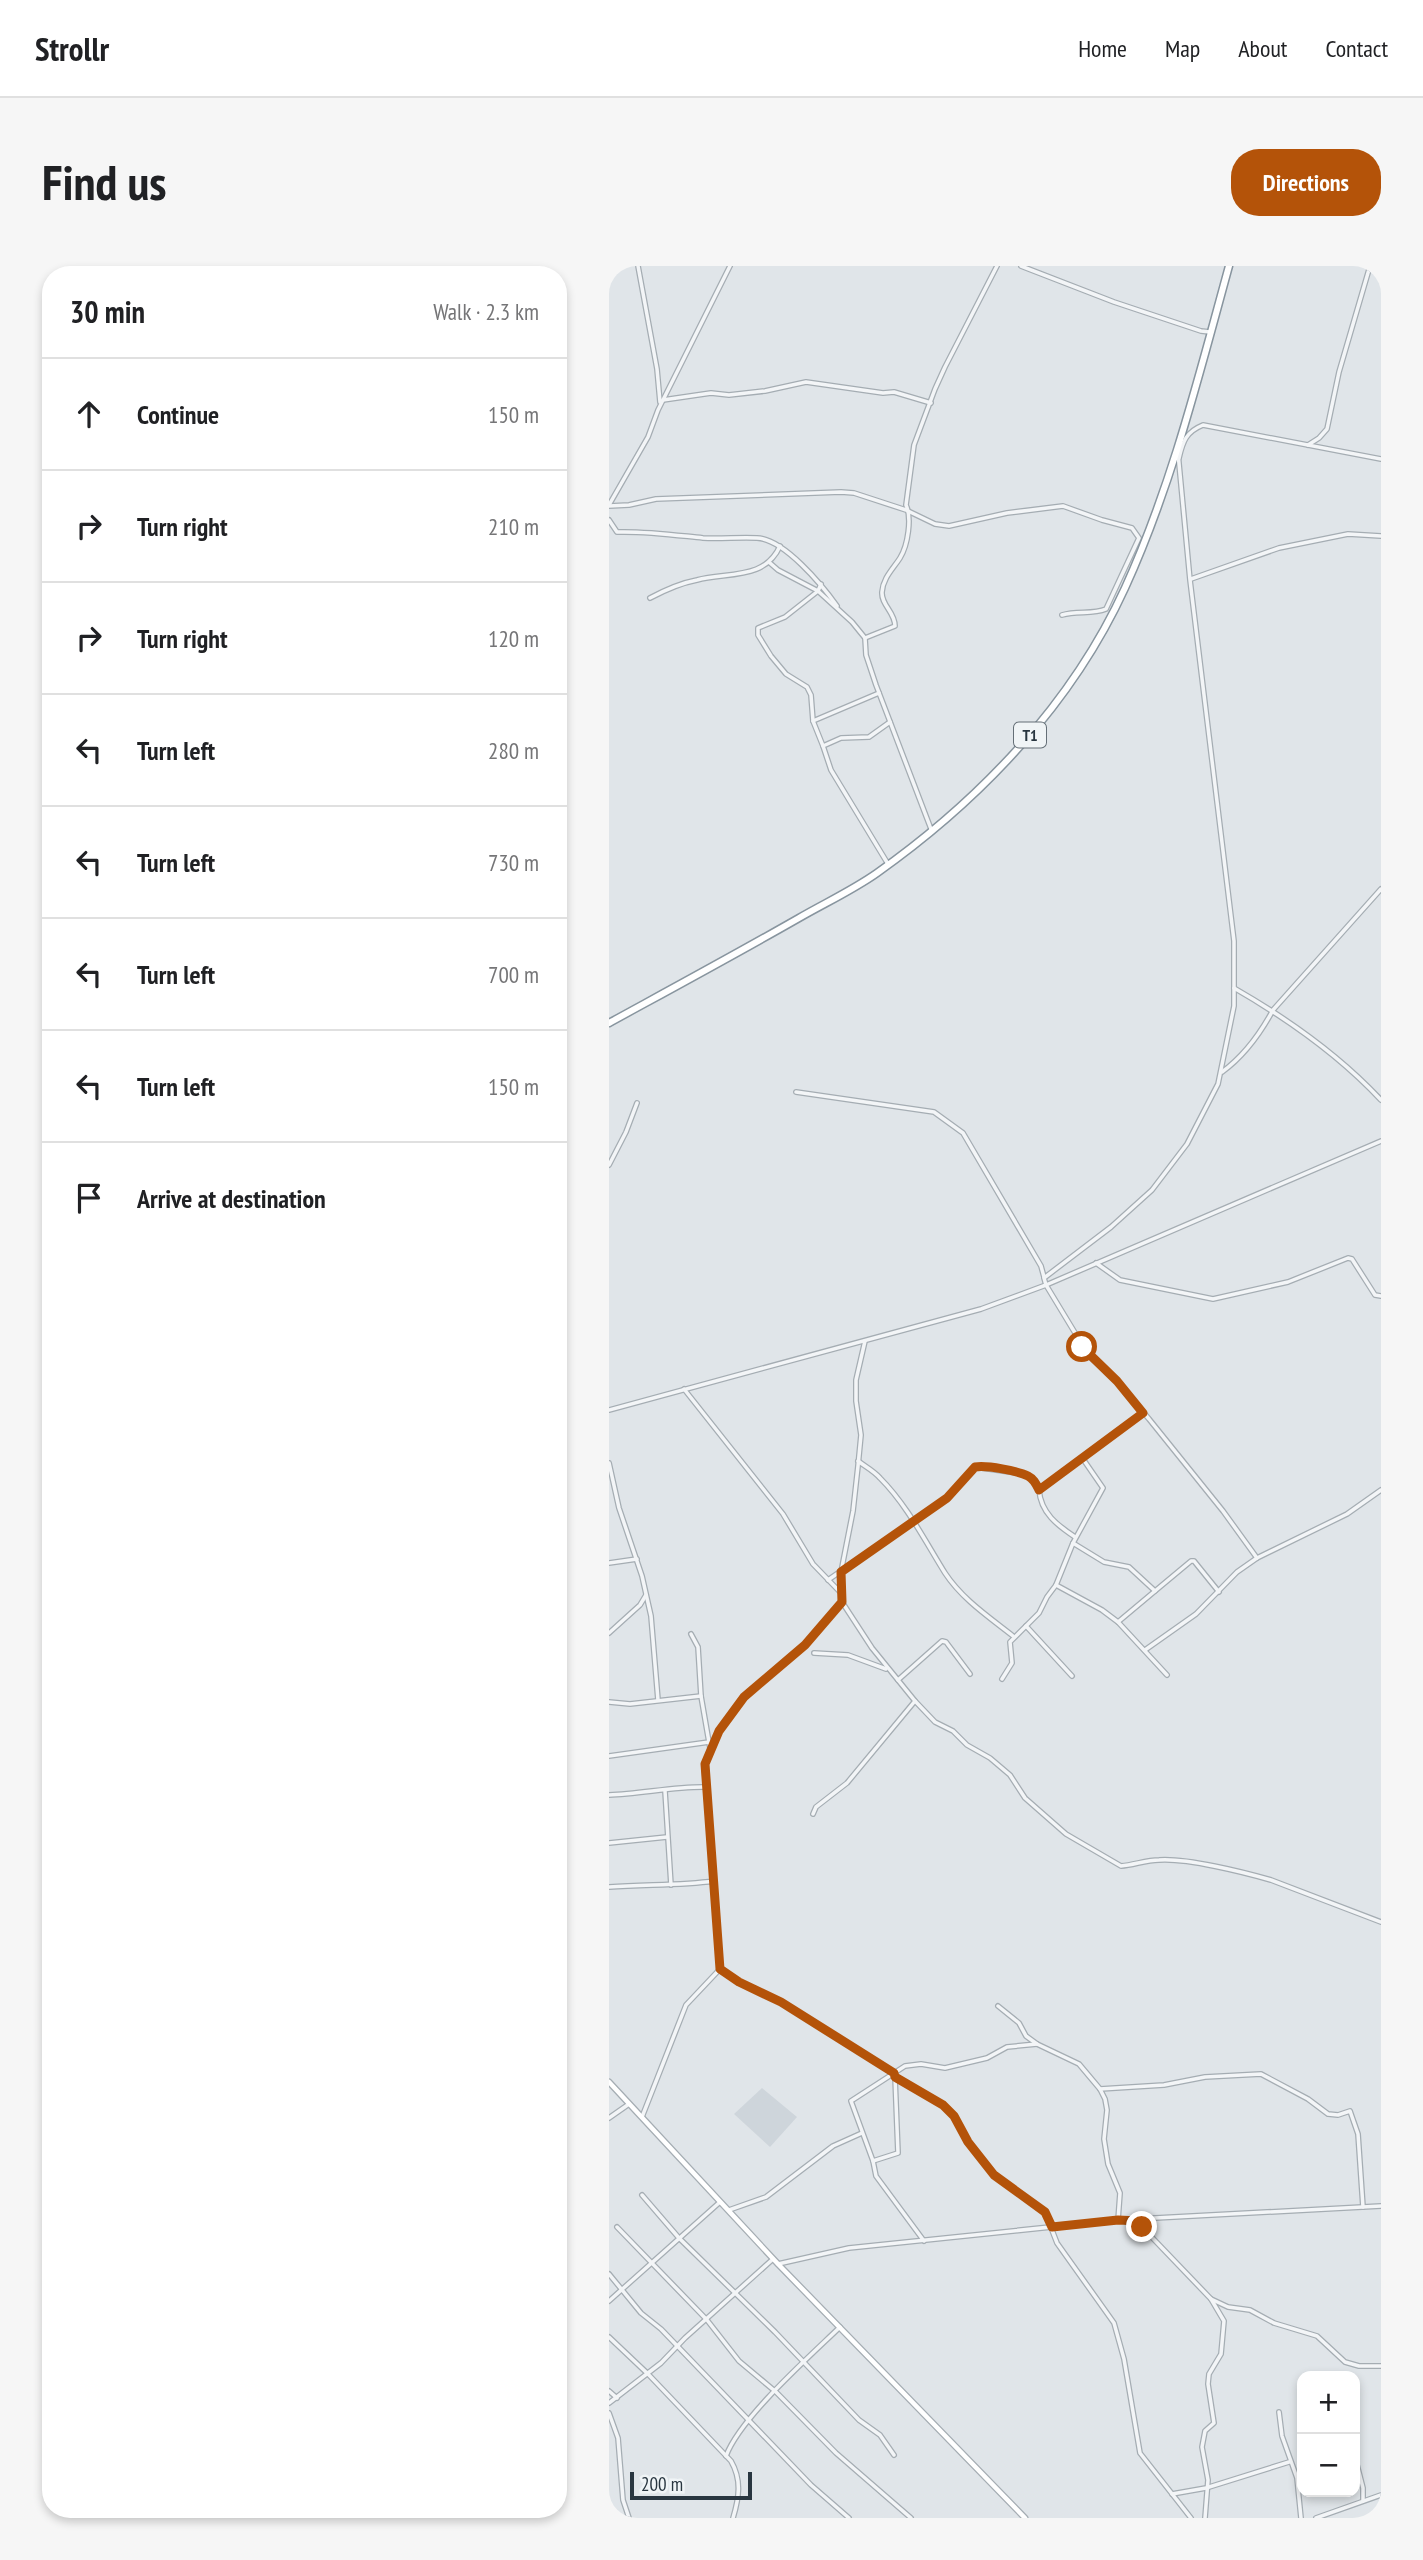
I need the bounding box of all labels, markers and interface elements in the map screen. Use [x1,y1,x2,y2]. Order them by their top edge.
text: Strollr [35,27,109,70]
text: Home [1078,33,1127,64]
text: Map [1165,33,1200,64]
text: About [1238,33,1287,64]
text: Contact [1325,33,1388,64]
button: Directions [1231,149,1381,216]
text: Find us [42,150,166,214]
text: 30 min [70,292,145,331]
text: Walk · 2.3 km [433,297,539,326]
icon: ahead [70,395,108,433]
text: Continue [137,398,219,431]
text: 150 m [488,400,539,429]
icon: right [70,507,108,545]
text: Turn right [137,510,228,543]
text: 210 m [488,512,539,541]
icon: right [70,619,108,657]
text: Turn right [137,622,228,655]
text: 120 m [488,624,539,653]
road number: T1 [1014,722,1046,748]
icon: left [70,731,108,769]
text: Turn left [137,734,215,767]
text: 280 m [488,736,539,765]
icon: left [70,843,108,881]
text: Turn left [137,846,215,879]
text: 730 m [488,848,539,877]
icon: left [70,955,108,993]
text: Turn left [137,958,215,991]
text: 700 m [488,960,539,989]
icon: left [70,1067,108,1105]
text: Turn left [137,1070,215,1103]
text: 150 m [488,1072,539,1101]
icon: arrive [70,1179,108,1217]
text: Arrive at destination [137,1182,326,1215]
route start [1066,1331,1097,1362]
route end [1126,2211,1157,2242]
map controls [1297,2371,1360,2497]
button: + [1297,2371,1360,2434]
button: − [1297,2434,1360,2497]
scale bar [630,2469,753,2501]
text: 200 m [641,2472,683,2496]

